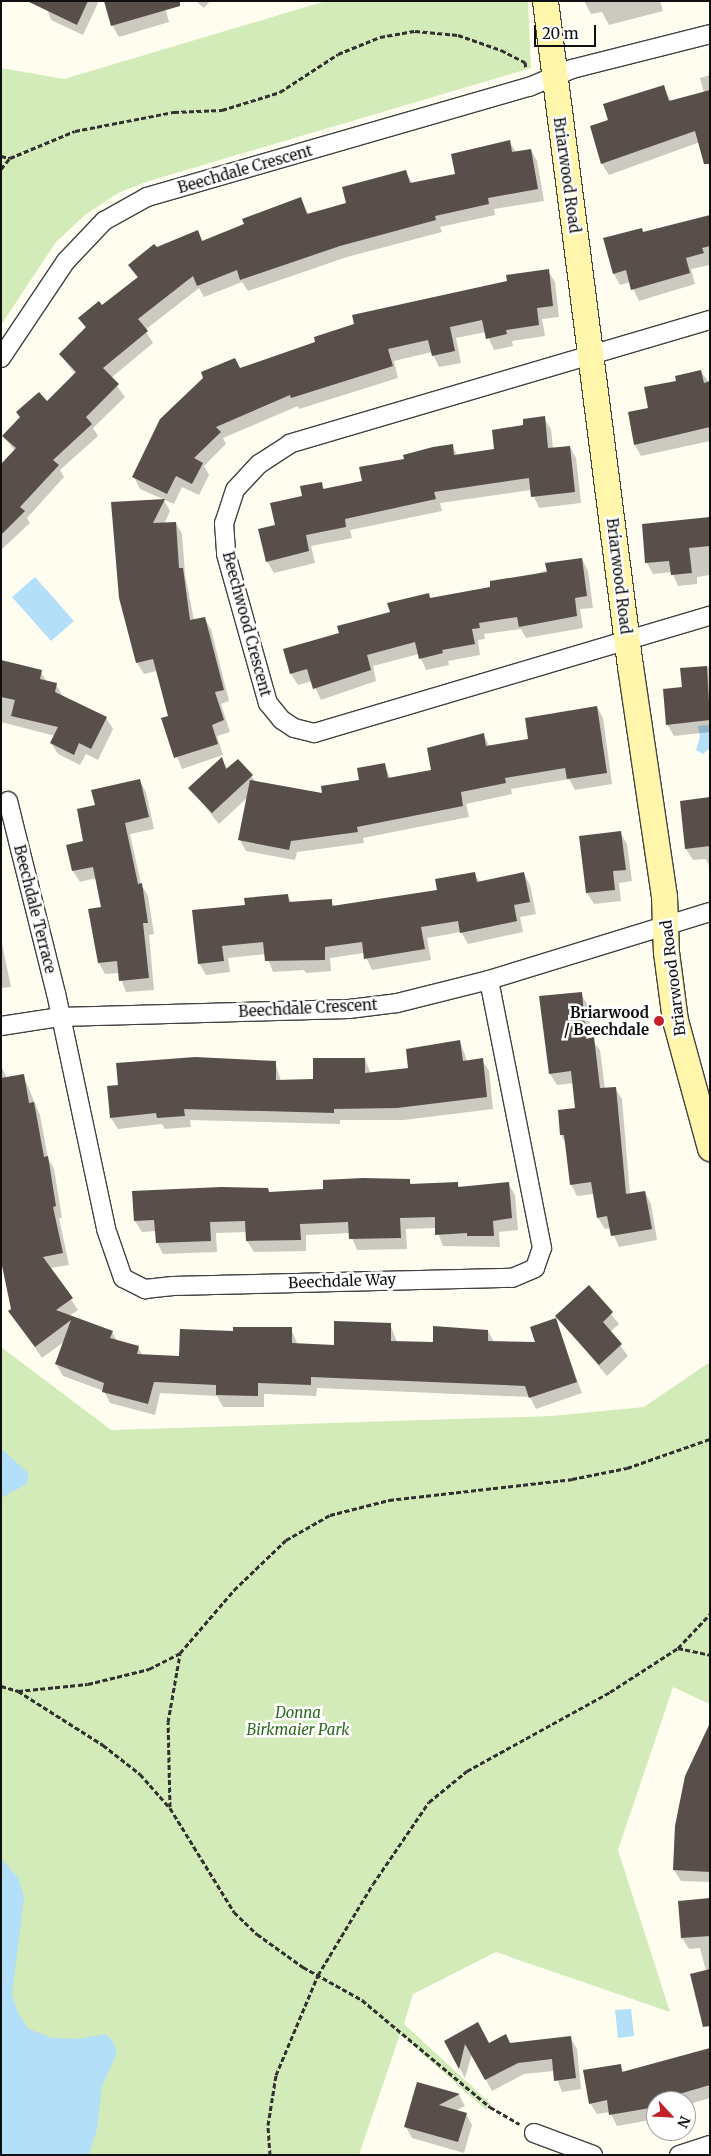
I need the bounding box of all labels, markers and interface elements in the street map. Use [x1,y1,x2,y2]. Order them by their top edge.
scale bar [536,15,598,47]
text: 20 m [542,24,579,43]
street label: Briarwood Road [550,116,584,234]
street label: Beechdale Crescent [176,141,314,197]
street label: Briarwood Road [603,517,635,635]
street label: Beechwood Crescent [219,550,275,698]
street label: Beechdale Terrace [10,843,60,975]
street label: Briarwood Road [657,919,689,1037]
street label: Beechdale Crescent [238,995,378,1021]
place label: Briarwood / Beechdale [564,1003,649,1038]
marker: Briarwood / Beechdale [653,1015,665,1027]
street label: Beechdale Way [288,1270,396,1292]
park label: Donna Birkmaier Park [247,1703,349,1738]
north arrow [646,2091,696,2141]
text: N [673,2113,694,2131]

